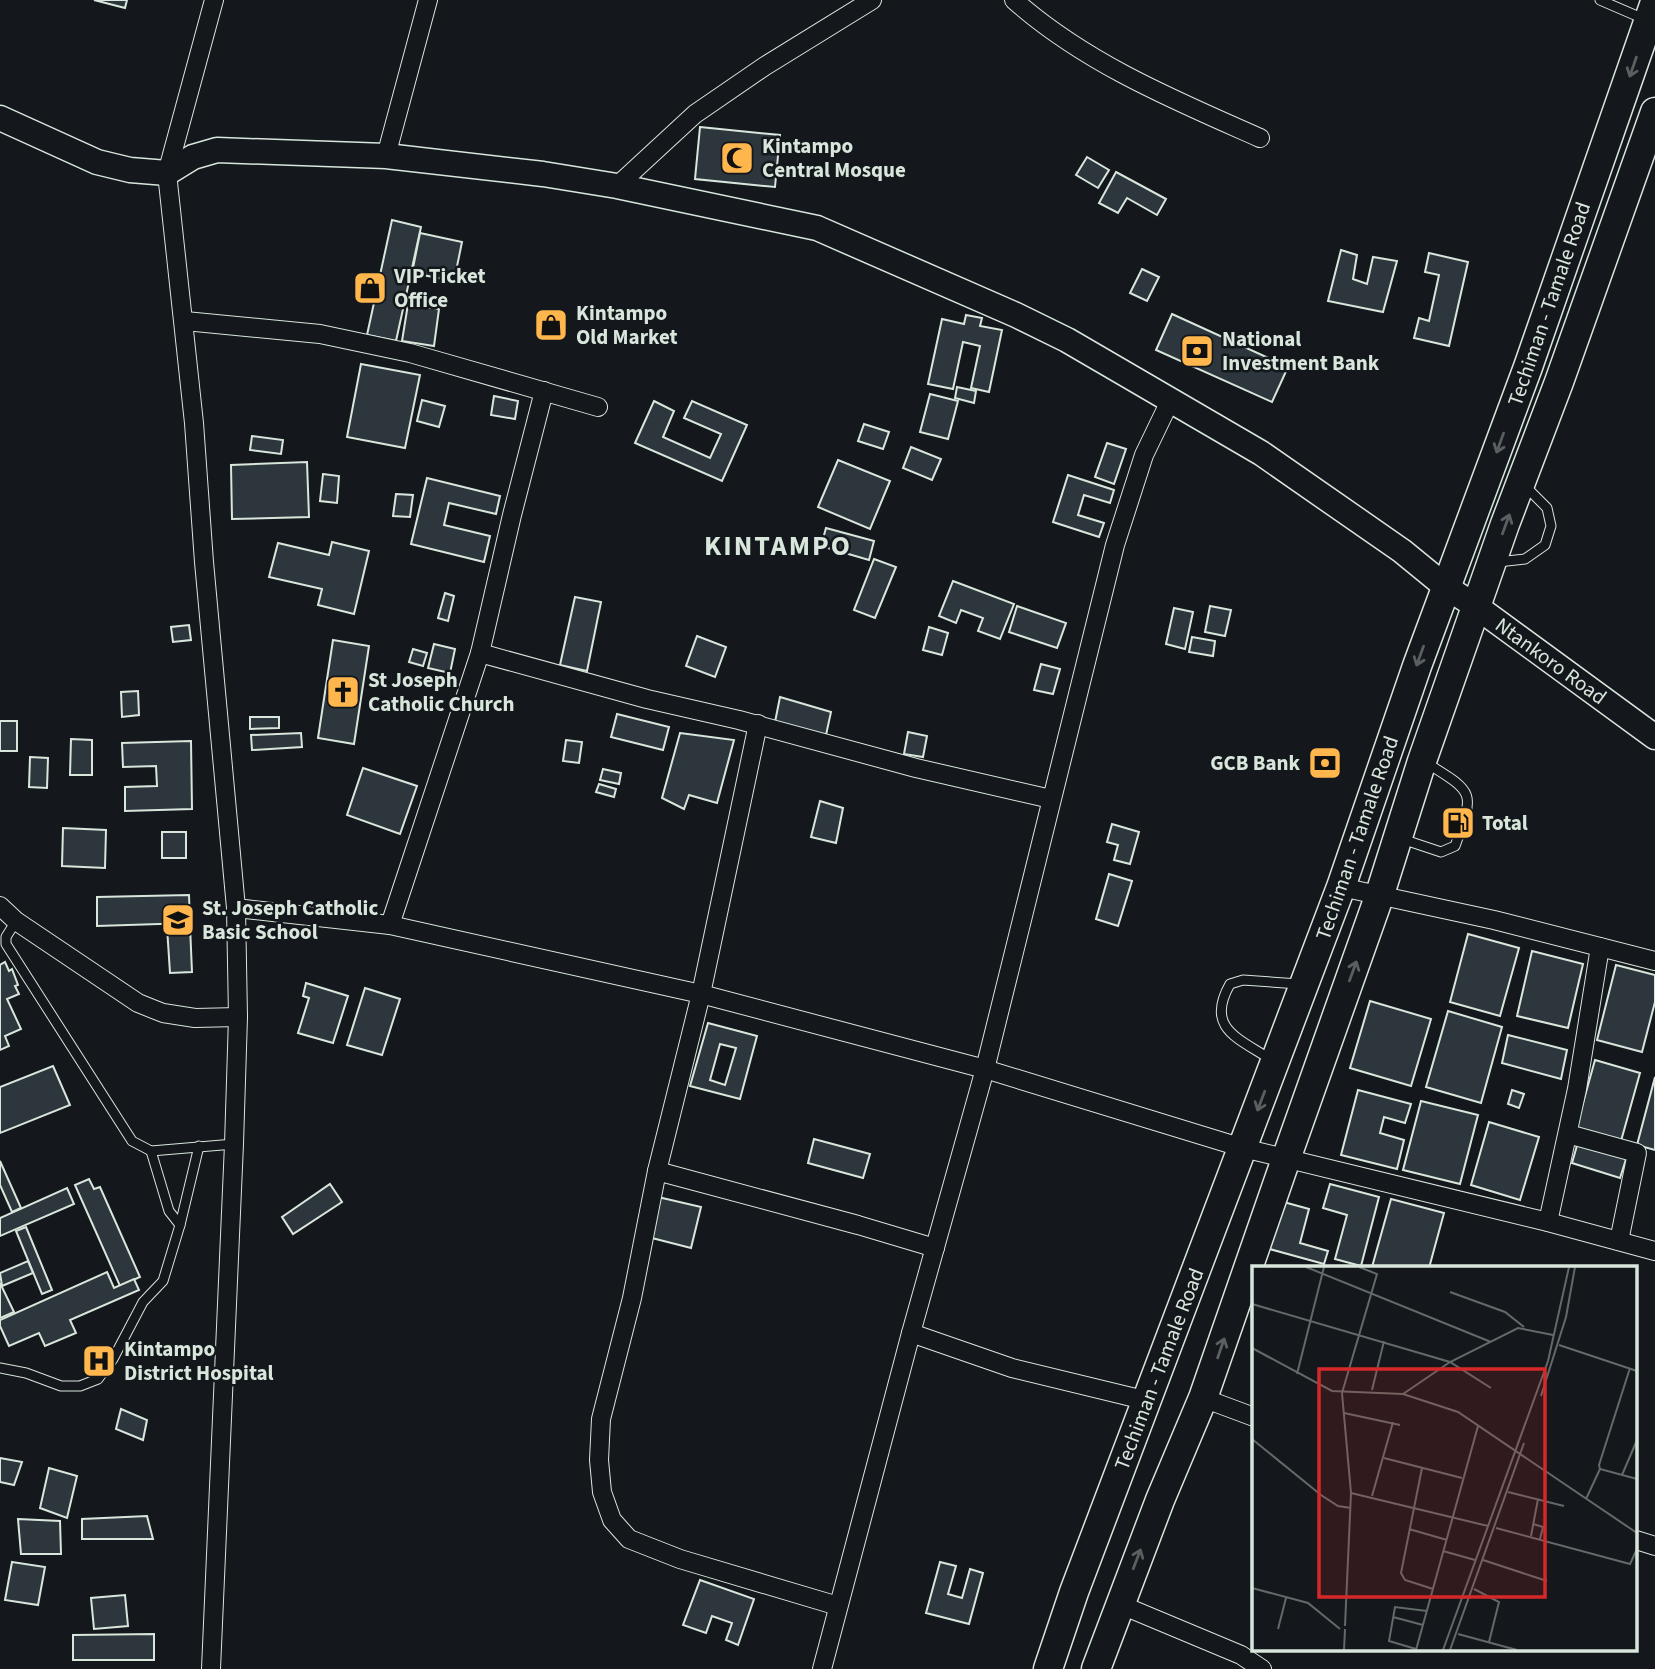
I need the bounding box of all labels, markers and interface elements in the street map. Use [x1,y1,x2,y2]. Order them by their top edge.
one-way arrow [1625,55,1638,77]
place label: Kintampo Central Mosque [762,131,906,185]
mosque icon: Kintampo Central Mosque [718,139,756,177]
street label: Techiman - Tamale Road [1500,198,1598,410]
place label: VIP Ticket Office [393,261,486,315]
shop icon: VIP Ticket Office [351,269,389,307]
place label: Kintampo Old Market [576,298,678,352]
shop icon: Kintampo Old Market [532,306,570,344]
place label: National Investment Bank [1222,324,1380,378]
bank icon: National Investment Bank [1178,332,1216,370]
one-way arrow [1493,432,1505,454]
one-way arrow [1500,514,1513,536]
district label: KINTAMPO [704,526,852,566]
street label: Ntankoro Road [1489,610,1613,712]
one-way arrow [1413,645,1426,667]
place label: St Joseph Catholic Church [368,665,515,719]
church icon: St Joseph Catholic Church [324,673,362,711]
street label: Techiman - Tamale Road [1308,732,1406,944]
bank icon: GCB Bank [1306,744,1344,782]
place label: GCB Bank [1210,748,1300,778]
fuel station icon: Total [1439,804,1477,842]
place label: Total [1482,808,1528,838]
place label: St. Joseph Catholic Basic School [202,893,378,947]
school or university icon: St. Joseph Catholic Basic School [159,901,197,939]
one-way arrow [1348,961,1360,983]
one-way arrow [1253,1089,1266,1111]
street label: Techiman - Tamale Road [1107,1264,1211,1474]
inset map [1252,1266,1638,1652]
place label: Kintampo District Hospital [124,1334,274,1388]
one-way arrow [1216,1337,1228,1359]
hospital icon: Kintampo District Hospital [80,1342,118,1380]
one-way arrow [1131,1549,1144,1571]

